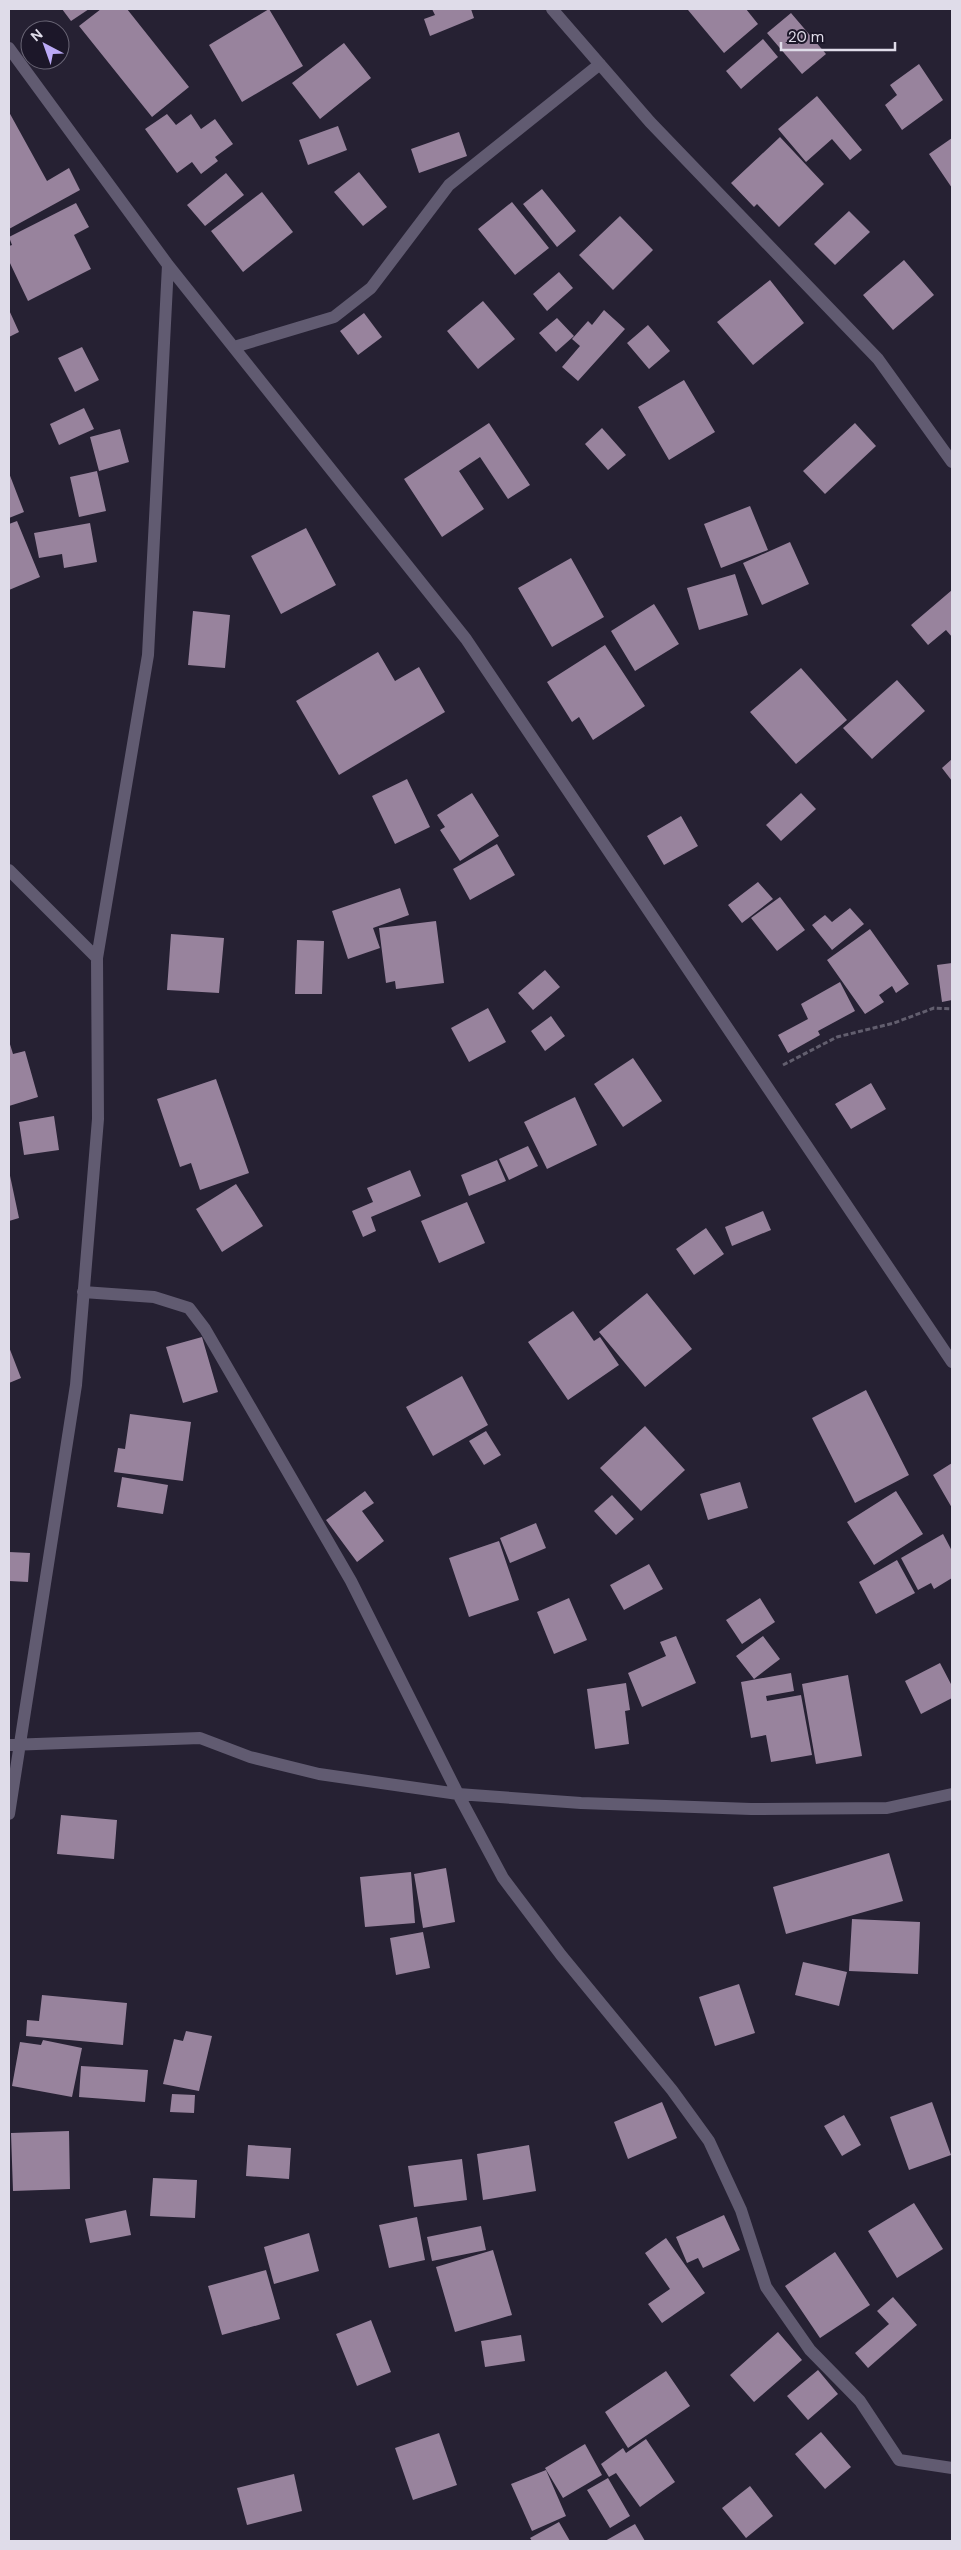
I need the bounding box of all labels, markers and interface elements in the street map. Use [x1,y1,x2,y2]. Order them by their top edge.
north arrow [20,20,70,70]
scale bar [781,20,895,52]
text: N [27,25,46,45]
text: 20 m [788,27,824,47]

